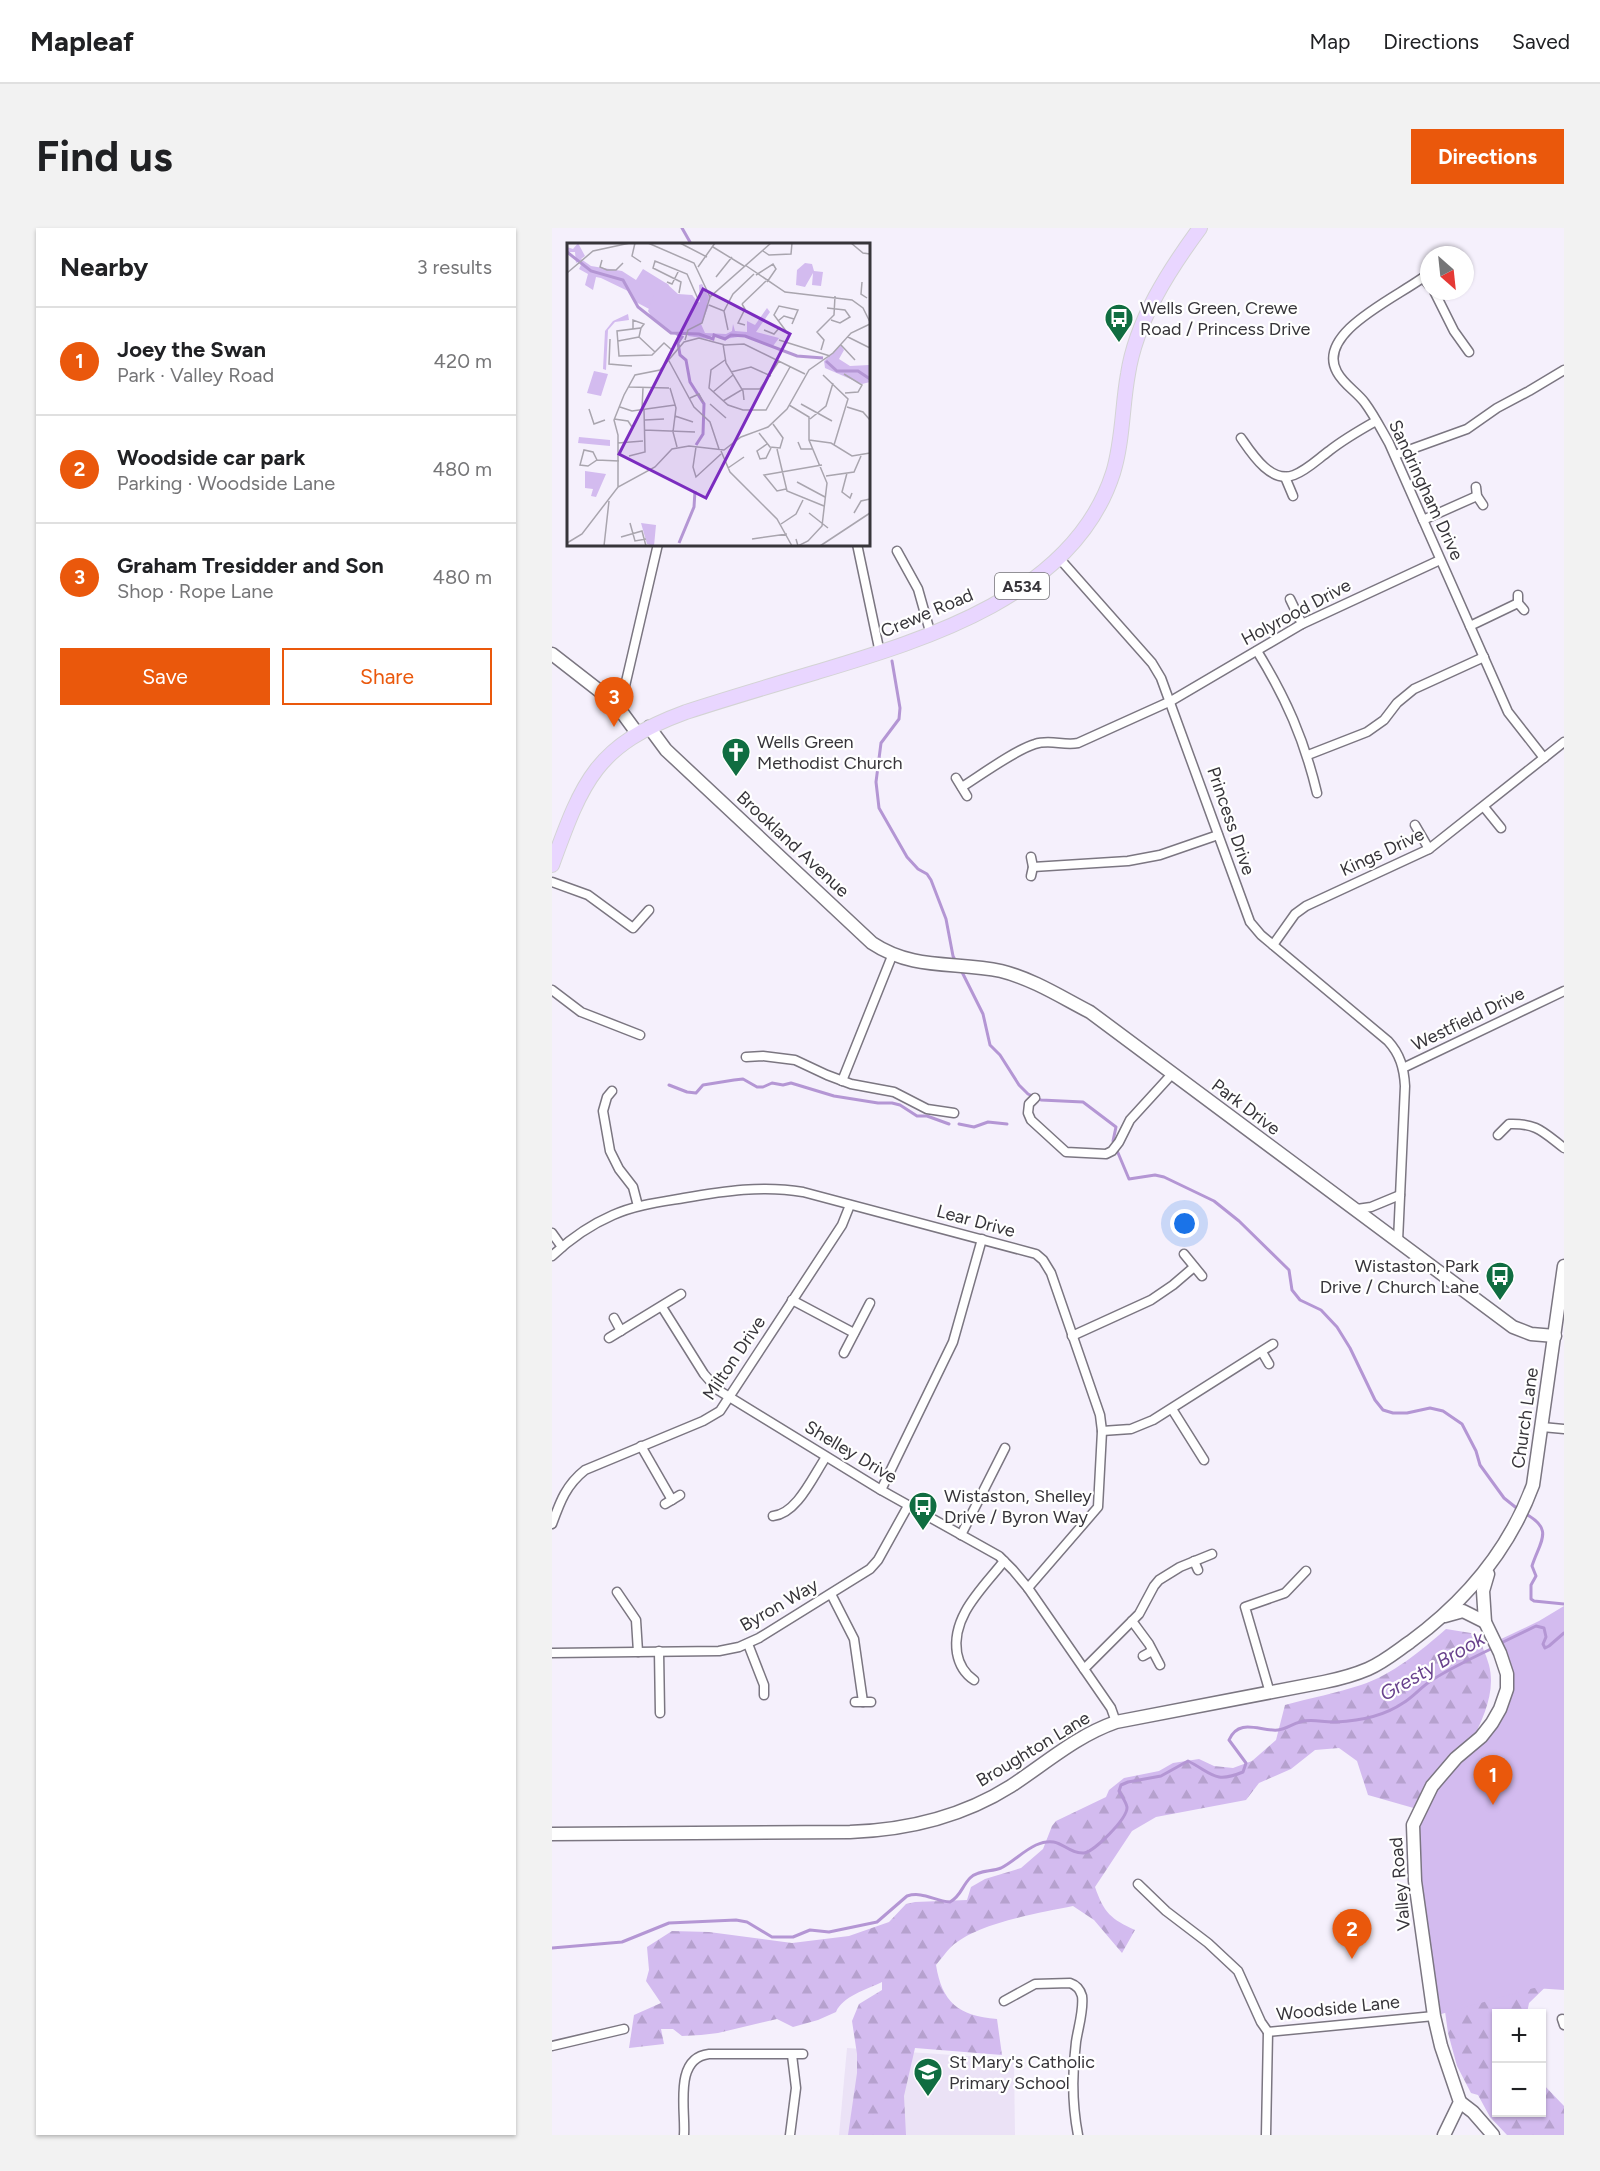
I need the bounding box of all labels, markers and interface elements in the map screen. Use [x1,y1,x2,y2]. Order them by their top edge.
text: Mapleaf [30,24,134,58]
text: Map [1309,29,1350,54]
text: Directions [1383,29,1479,54]
text: Saved [1512,29,1570,54]
button: Directions [1411,129,1564,184]
text: Find us [36,131,173,182]
inset map [567,243,870,546]
north arrow [1420,246,1474,300]
text: Nearby [60,251,148,283]
text: 3 results [417,255,492,279]
place label: Wells Green, Crewe Road / Princess Drive [1140,297,1311,340]
bus stop icon: Wells Green, Crewe Road / Princess Drive [1103,302,1135,344]
text: Joey the Swan [117,336,266,363]
text: 1 [75,349,84,373]
text: 420 m [434,349,492,373]
text: Park · Valley Road [117,363,274,387]
street label: Sandringham Drive [1384,416,1468,564]
text: Woodside car park [117,444,305,471]
text: 2 [74,457,85,481]
text: 480 m [433,457,492,481]
text: Parking · Woodside Lane [117,471,335,495]
text: Graham Tresidder and Son [117,552,384,579]
text: 3 [74,565,85,589]
text: 480 m [433,565,492,589]
road number: A534 [995,573,1049,599]
street label: Holyrood Drive [1237,574,1355,650]
text: Shop · Rope Lane [117,579,273,603]
street label: Crewe Road [877,584,977,642]
button: Save [60,648,270,705]
button: Share [282,648,492,705]
pin: 3 [594,678,634,727]
place label: Wells Green Methodist Church [757,731,903,774]
church icon: Wells Green Methodist Church [720,736,752,778]
street label: Princess Drive [1202,764,1260,878]
street label: Brookland Avenue [732,786,854,902]
street label: Kings Drive [1336,823,1428,881]
street label: Westfield Drive [1408,982,1528,1056]
street label: Park Drive [1207,1074,1285,1140]
street label: Lear Drive [934,1200,1018,1242]
your location [1170,1209,1199,1238]
place label: Wistaston, Park Drive / Church Lane [1320,1255,1479,1298]
bus stop icon: Wistaston, Park Drive / Church Lane [1484,1260,1516,1302]
street label: Milton Drive [698,1312,770,1404]
street label: Church Lane [1507,1366,1543,1470]
street label: Shelley Drive [801,1416,901,1488]
place label: Wistaston, Shelley Drive / Byron Way [944,1485,1092,1528]
bus stop icon: Wistaston, Shelley Drive / Byron Way [907,1490,939,1532]
street label: Byron Way [736,1574,822,1636]
water label: Gresty Brook [1375,1626,1490,1706]
street label: Broughton Lane [972,1706,1094,1791]
pin: 1 [1474,1756,1512,1805]
street label: Valley Road [1385,1836,1415,1932]
pin: 2 [1332,1910,1372,1959]
street label: Woodside Lane [1275,1991,1401,2025]
map controls [1492,2009,1546,2117]
button: + [1492,2009,1546,2063]
place label: St Mary's Catholic Primary School [949,2051,1095,2094]
school or university icon: St Mary's Catholic Primary School [912,2056,944,2098]
button: − [1492,2063,1546,2117]

